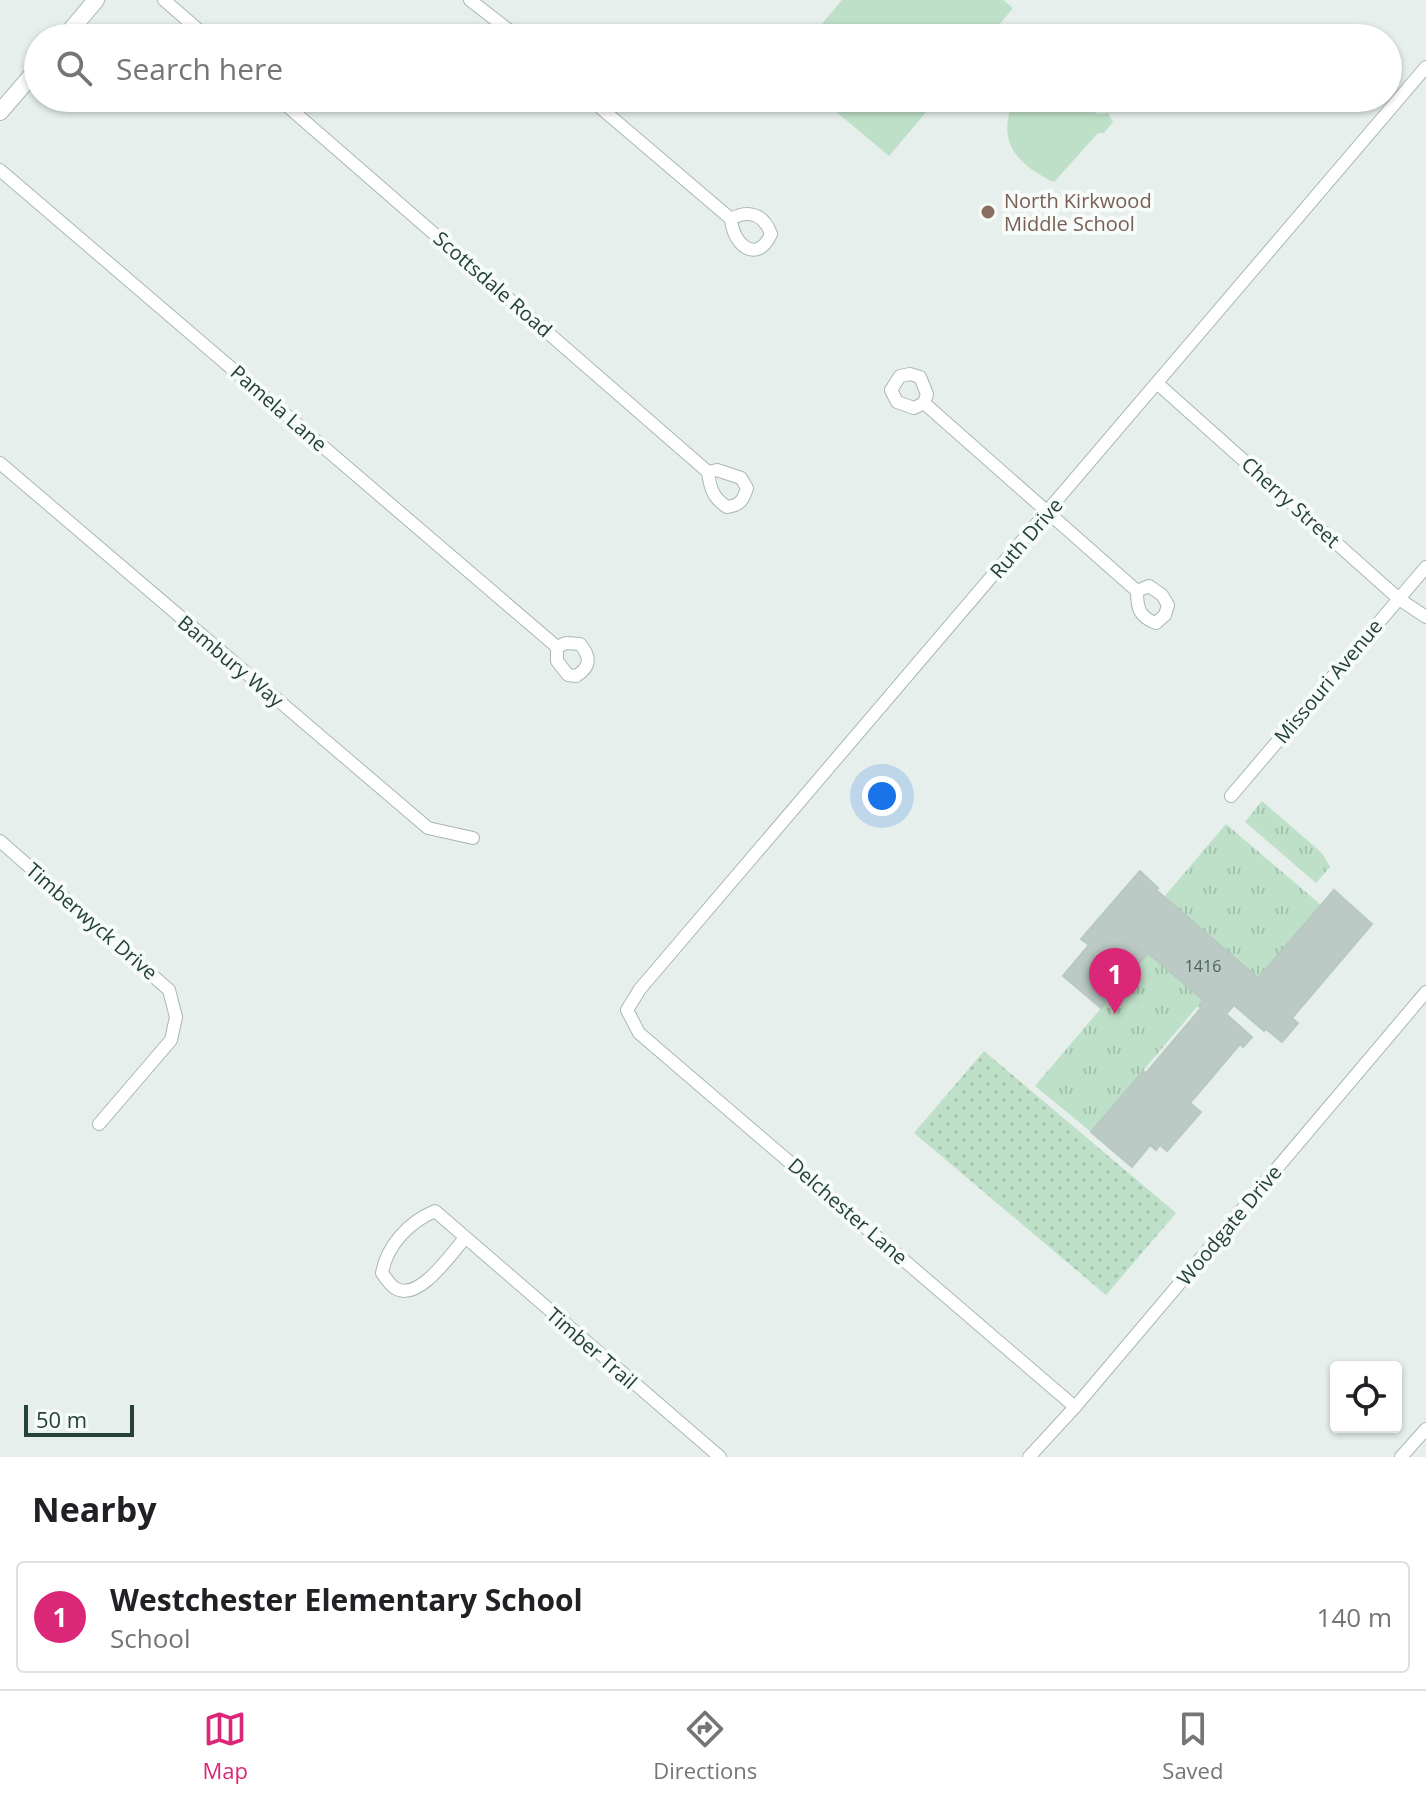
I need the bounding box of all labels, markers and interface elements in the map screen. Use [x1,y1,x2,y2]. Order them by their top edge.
search box [24,24,1402,112]
icon: search [52,46,96,90]
text: Search here [116,48,283,89]
place label: North Kirkwood Middle School [1004,187,1152,237]
marker: North Kirkwood Middle School [979,203,997,221]
street label: Scottsdale Road [428,225,558,343]
street label: Pamela Lane [225,359,333,457]
street label: Cherry Street [1236,451,1346,553]
street label: Ruth Drive [984,492,1068,584]
street label: Bambury Way [173,609,290,714]
street label: Missouri Avenue [1268,613,1388,749]
your location [862,776,902,816]
street label: Timberwyck Drive [21,856,163,986]
pin: 1 [1089,948,1141,1014]
house number: 1416 [1185,955,1221,977]
street label: Delchester Lane [782,1152,914,1270]
street label: Woodgate Drive [1171,1159,1287,1291]
street label: Timber Trail [541,1301,643,1395]
map controls [1330,1361,1402,1433]
button: locate [1330,1361,1402,1433]
scale bar [24,1401,134,1437]
text: 50 m [36,1404,87,1434]
text: Nearby [32,1486,157,1532]
text: Westchester Elementary School [110,1579,583,1620]
text: 1 [53,1599,67,1635]
text: 140 m [1317,1599,1392,1635]
text: School [110,1620,191,1656]
tab: Map [203,1707,248,1785]
tab: Directions [653,1707,757,1785]
tab: Saved [1162,1707,1223,1785]

